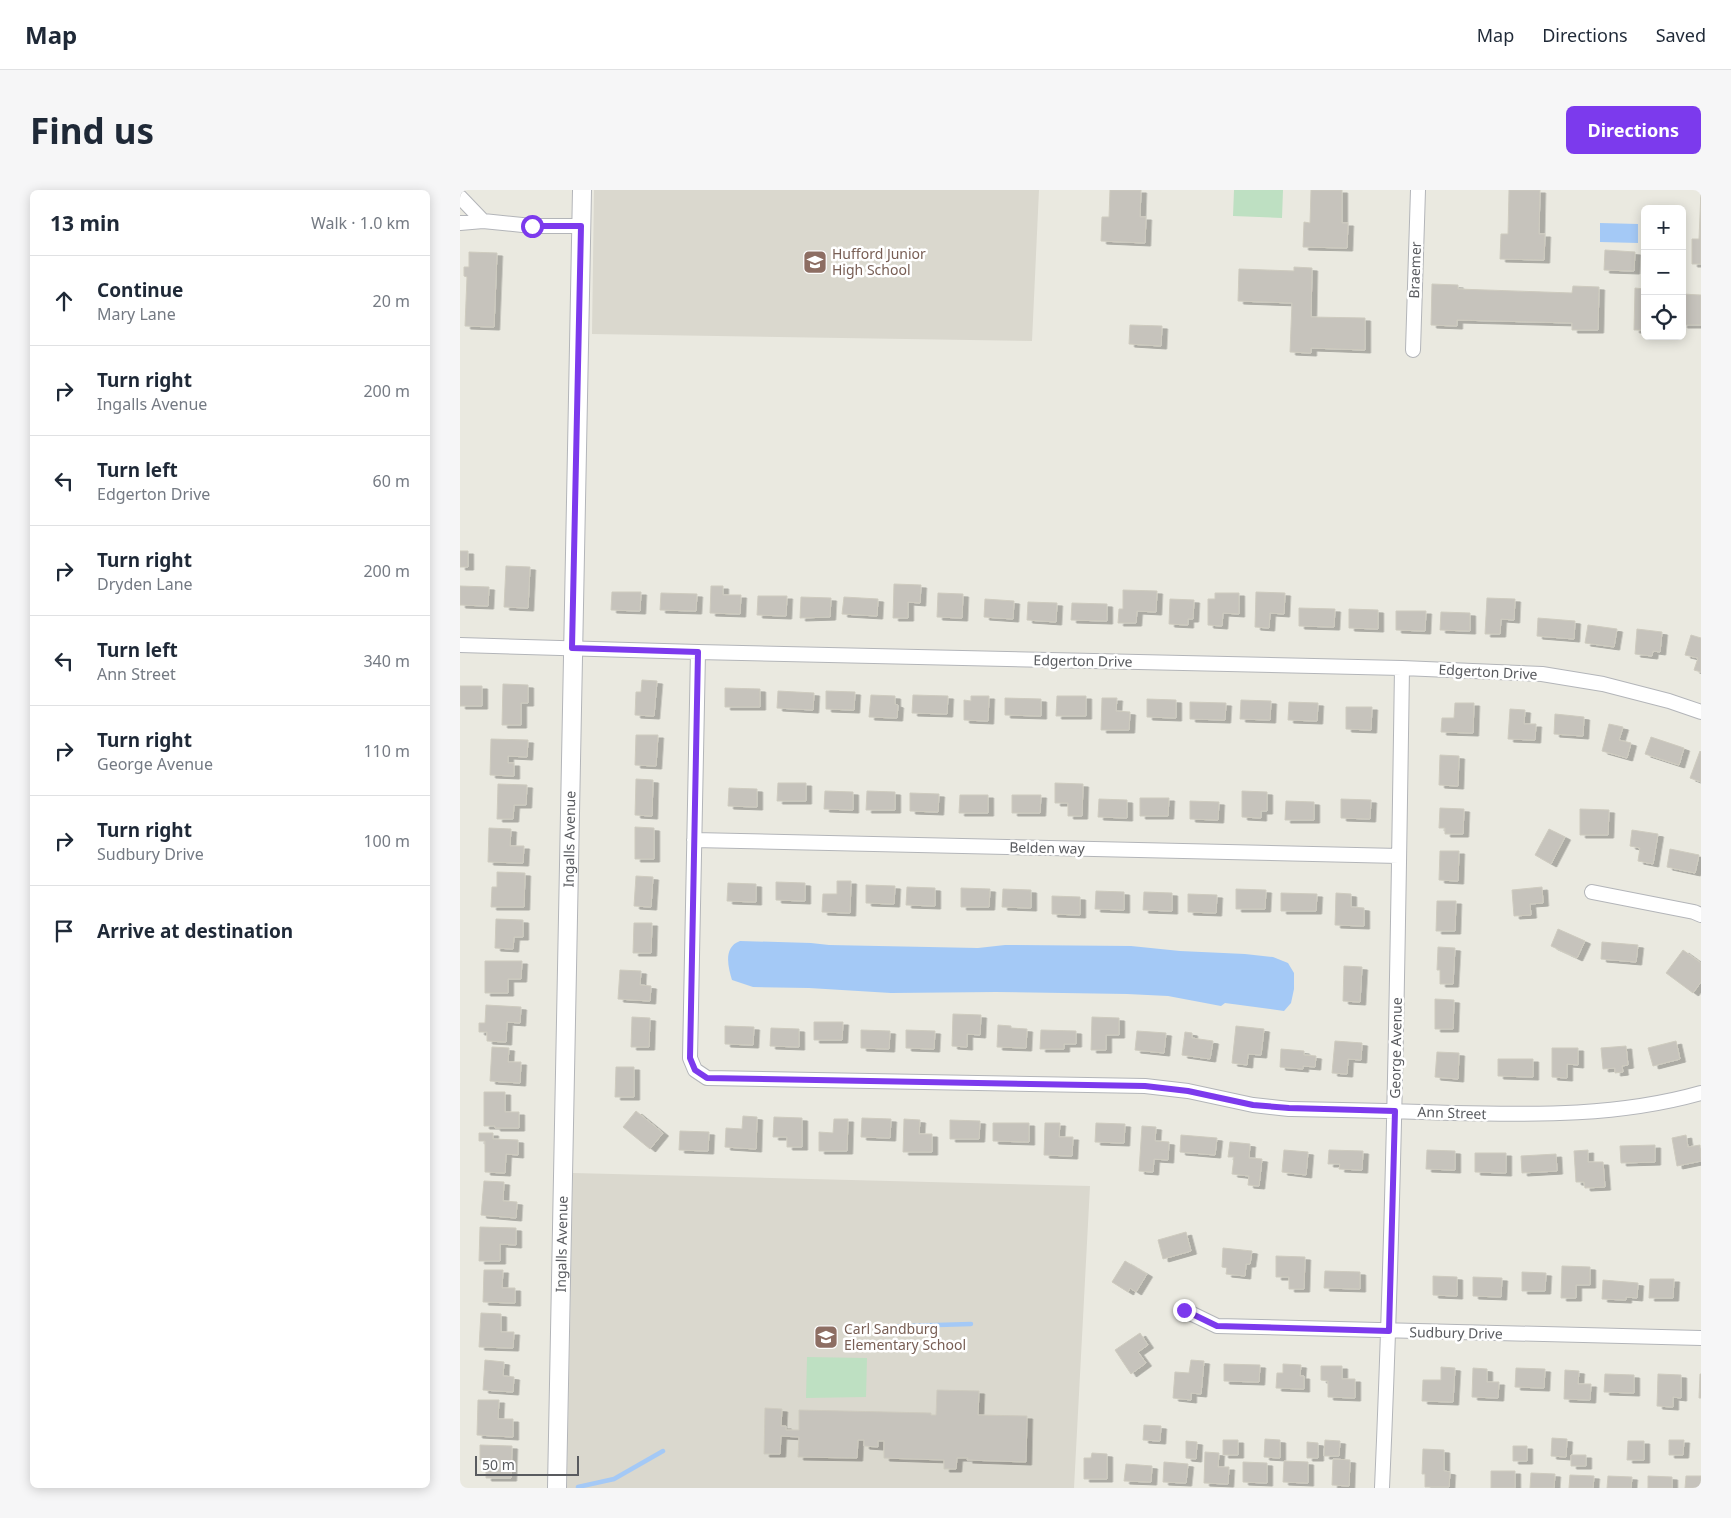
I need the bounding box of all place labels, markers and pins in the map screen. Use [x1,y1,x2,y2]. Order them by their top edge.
place label: Hufford Junior High School [832,244,926,279]
school or university icon: Hufford Junior High School [802,249,828,275]
place label: Carl Sandburg Elementary School [844,1319,966,1354]
school or university icon: Carl Sandburg Elementary School [813,1324,839,1350]

